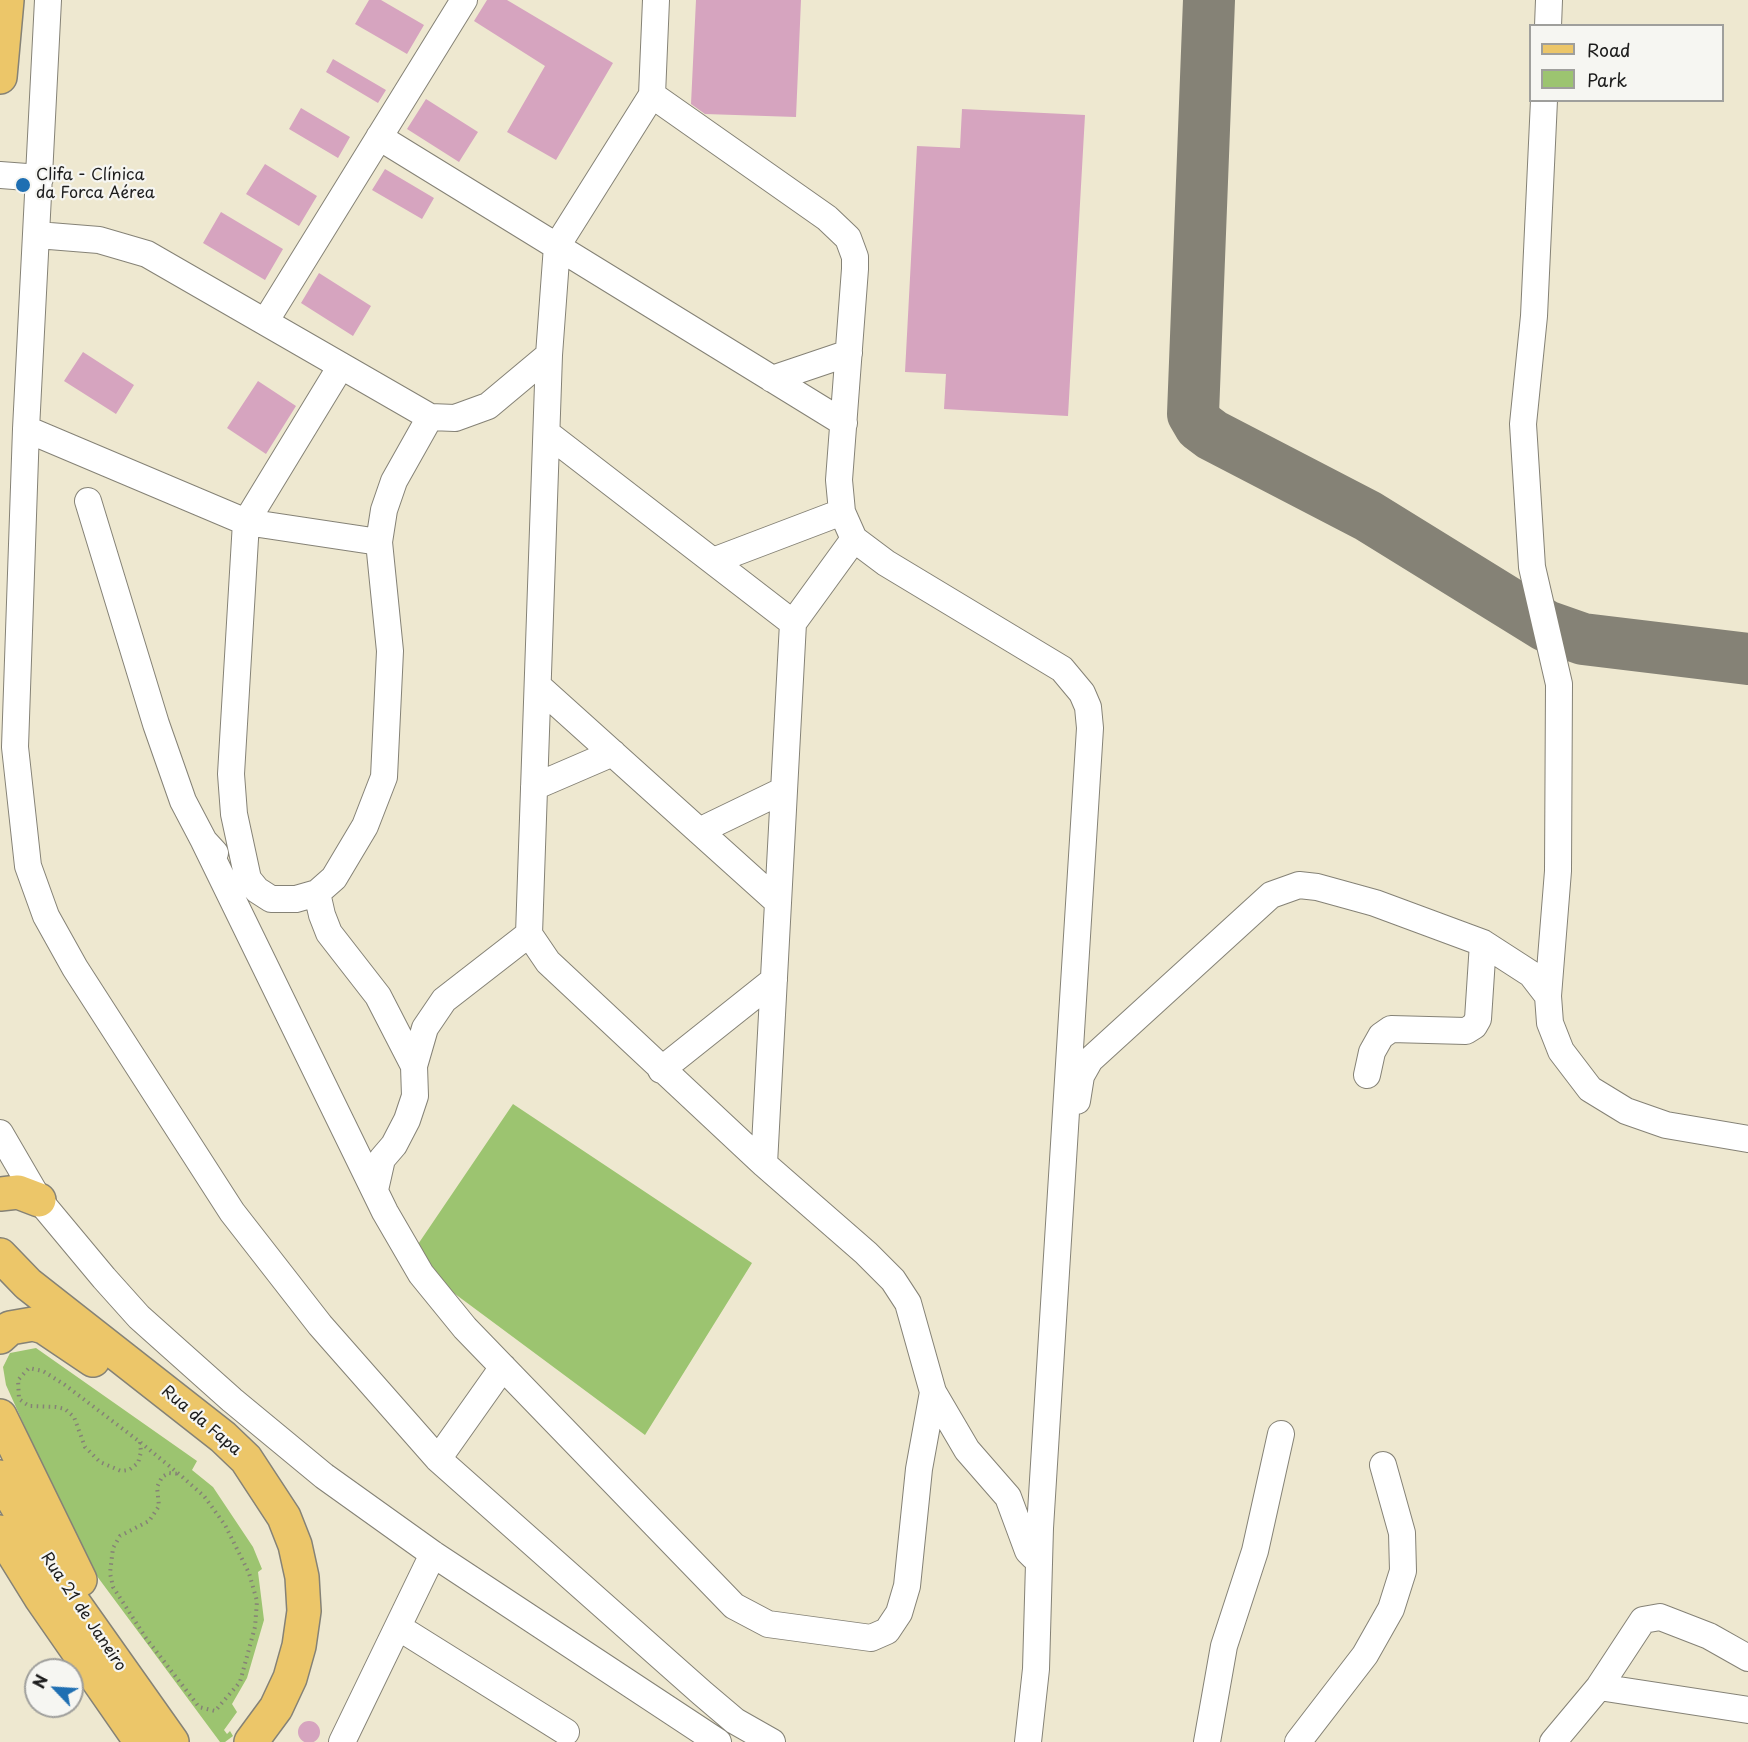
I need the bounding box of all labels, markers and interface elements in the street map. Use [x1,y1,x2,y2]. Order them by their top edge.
legend [1529,24,1724,102]
text: Road [1587,36,1631,63]
text: Park [1587,66,1627,93]
place label: Clifa - Clínica da Forca Aérea [36,166,155,204]
marker: Clifa - Clínica da Forca Aérea [14,176,32,194]
street label: Rua da Fapa [157,1382,245,1460]
street label: Rua 21 de Janeiro [36,1549,130,1675]
north arrow [24,1658,84,1718]
text: N [26,1670,53,1692]

